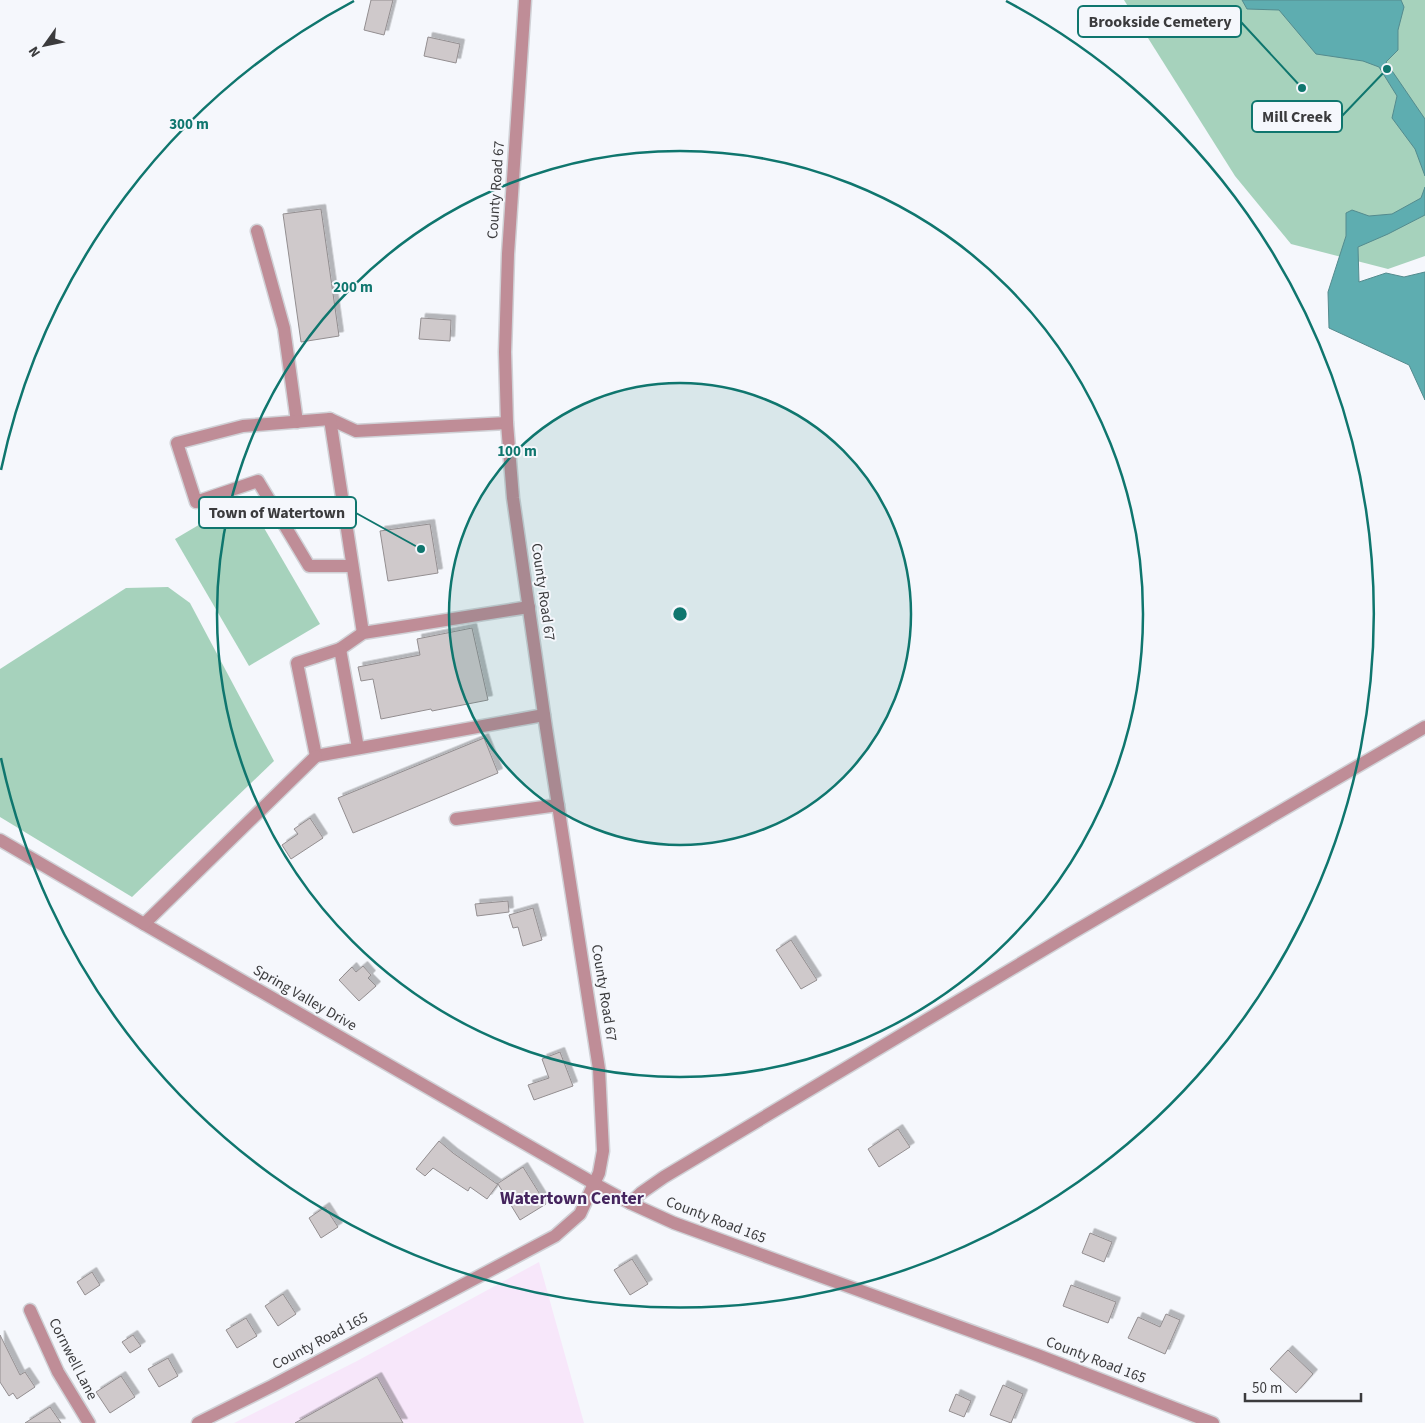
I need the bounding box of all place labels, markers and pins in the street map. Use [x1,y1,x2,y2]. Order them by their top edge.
callout: Brookside Cemetery [1078,6,1241,37]
callout: Mill Creek [1252,101,1342,132]
callout: Town of Watertown [199,497,356,528]
centre of rings [671,605,689,623]

